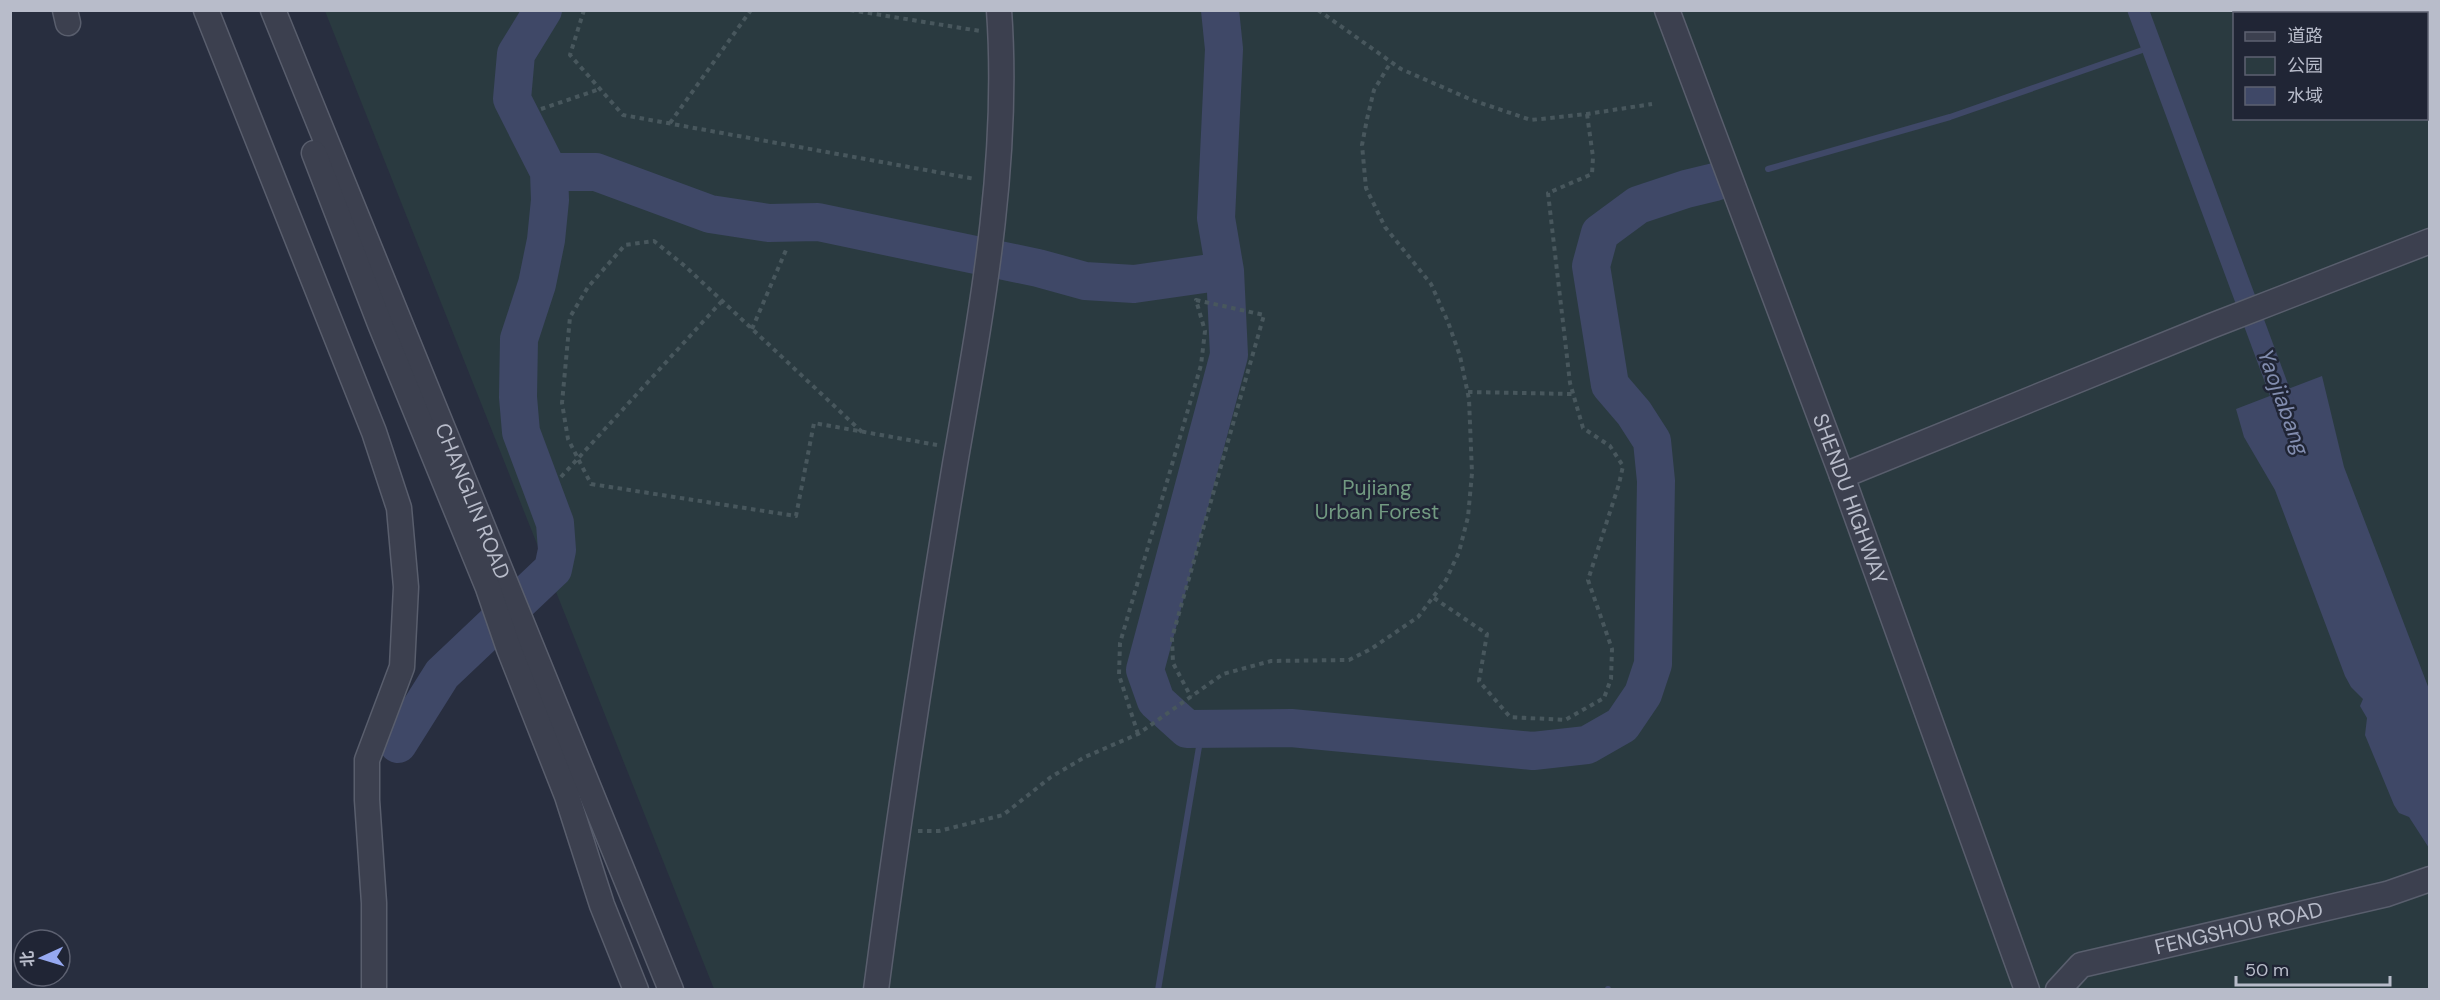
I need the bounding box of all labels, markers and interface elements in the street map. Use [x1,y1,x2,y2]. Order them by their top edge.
legend [2233,12,2428,120]
text: 道路 [2287,24,2323,48]
text: 公园 [2287,54,2323,78]
text: 水域 [2287,84,2323,108]
water label: Yaojiabang [2251,345,2316,460]
street label: SHENDU HIGHWAY [1806,410,1894,588]
street label: CHANGLIN ROAD [428,419,517,583]
park label: Pujiang Urban Forest [1315,474,1439,526]
street label: FENGSHOU ROAD [2152,895,2326,961]
north arrow [12,928,72,988]
scale bar [2236,949,2390,987]
text: 北 [17,950,39,968]
text: 50 m [2245,958,2289,982]

